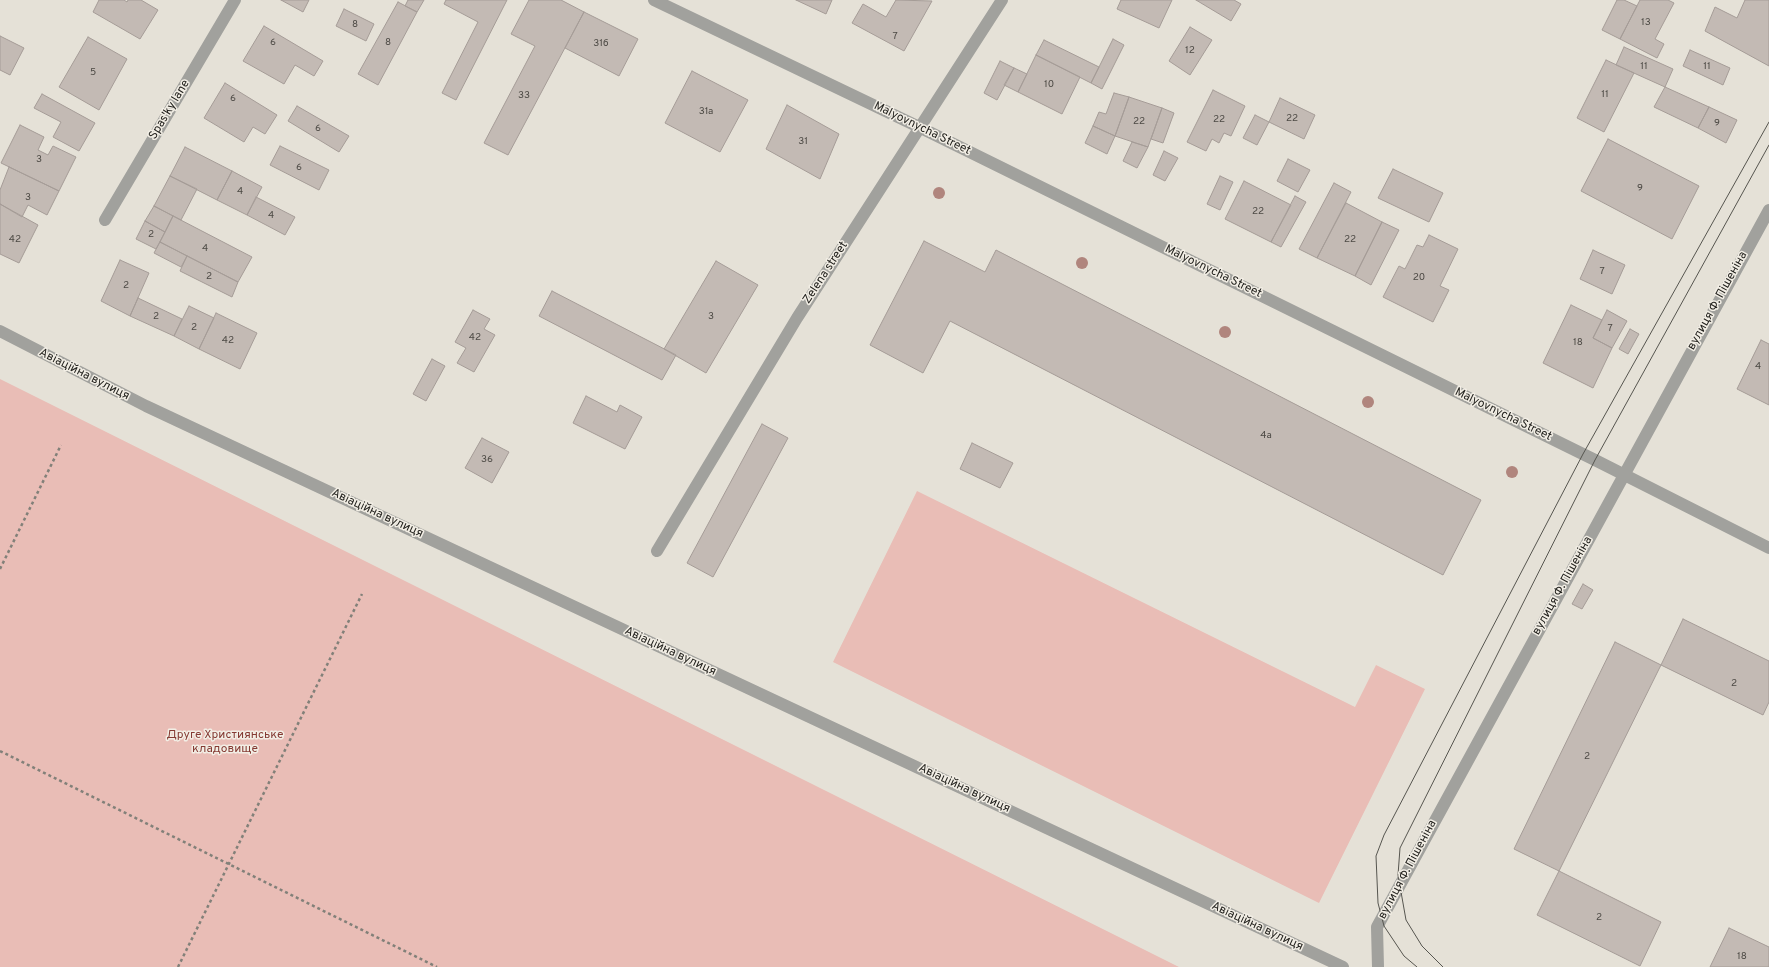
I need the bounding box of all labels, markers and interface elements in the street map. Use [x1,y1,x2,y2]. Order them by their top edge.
house number: 13 [1641,17,1651,29]
house number: 8 [352,19,358,31]
house number: 7 [892,31,898,43]
house number: 6 [270,37,276,49]
house number: 8 [385,37,391,49]
house number: 31б [593,38,609,50]
house number: 12 [1185,45,1195,57]
house number: 11 [1640,61,1648,73]
house number: 11 [1703,61,1711,73]
house number: 5 [90,67,96,79]
street label: Spas'ky lane [147,78,193,142]
house number: 10 [1044,79,1054,91]
house number: 11 [1601,89,1609,101]
house number: 33 [518,90,530,102]
house number: 6 [230,93,236,105]
street label: Malyovnycha Street [871,99,973,159]
house number: 31а [699,106,713,118]
house number: 22 [1286,113,1298,125]
house number: 22 [1213,114,1225,126]
house number: 22 [1133,116,1145,128]
house number: 9 [1714,118,1720,130]
house number: 6 [315,123,321,135]
house number: 31 [798,136,808,148]
house number: 3 [36,154,42,166]
house number: 6 [296,162,302,174]
house number: 9 [1637,183,1643,195]
house number: 4 [237,186,243,198]
house number: 3 [25,192,31,204]
house number: 22 [1252,206,1264,218]
house number: 4 [268,210,274,222]
house number: 2 [148,229,154,241]
house number: 42 [9,234,21,246]
house number: 22 [1344,234,1356,246]
street label: Zelena street [801,239,851,307]
street label: Malyovnycha Street [1162,242,1264,302]
house number: 4 [202,243,208,255]
street label: вулиця Ф. Пішеніна [1685,249,1751,353]
house number: 7 [1599,266,1605,278]
house number: 2 [206,271,212,283]
house number: 20 [1413,272,1425,284]
house number: 2 [123,280,129,292]
house number: 2 [153,311,159,323]
house number: 3 [708,311,714,323]
house number: 2 [191,322,197,334]
house number: 7 [1607,323,1613,335]
house number: 42 [469,332,481,344]
house number: 42 [222,335,234,347]
house number: 18 [1573,337,1583,349]
street label: Авіаційна вулиця [36,346,132,404]
house number: 4 [1755,361,1761,373]
street label: Malyovnycha Street [1452,385,1554,445]
house number: 4а [1260,430,1272,442]
house number: 36 [481,454,493,466]
street label: Авіаційна вулиця [329,486,425,542]
street label: вулиця Ф. Пішеніна [1530,534,1596,638]
street label: Авіаційна вулиця [622,624,718,680]
house number: 2 [1731,678,1737,690]
park label: Друге Християнське кладовище [166,729,284,757]
house number: 2 [1584,751,1590,763]
street label: Авіаційна вулиця [916,761,1012,817]
street label: вулиця Ф. Пішеніна [1376,818,1440,922]
street label: Авіаційна вулиця [1209,899,1305,955]
house number: 2 [1596,912,1602,924]
house number: 18 [1737,951,1747,963]

